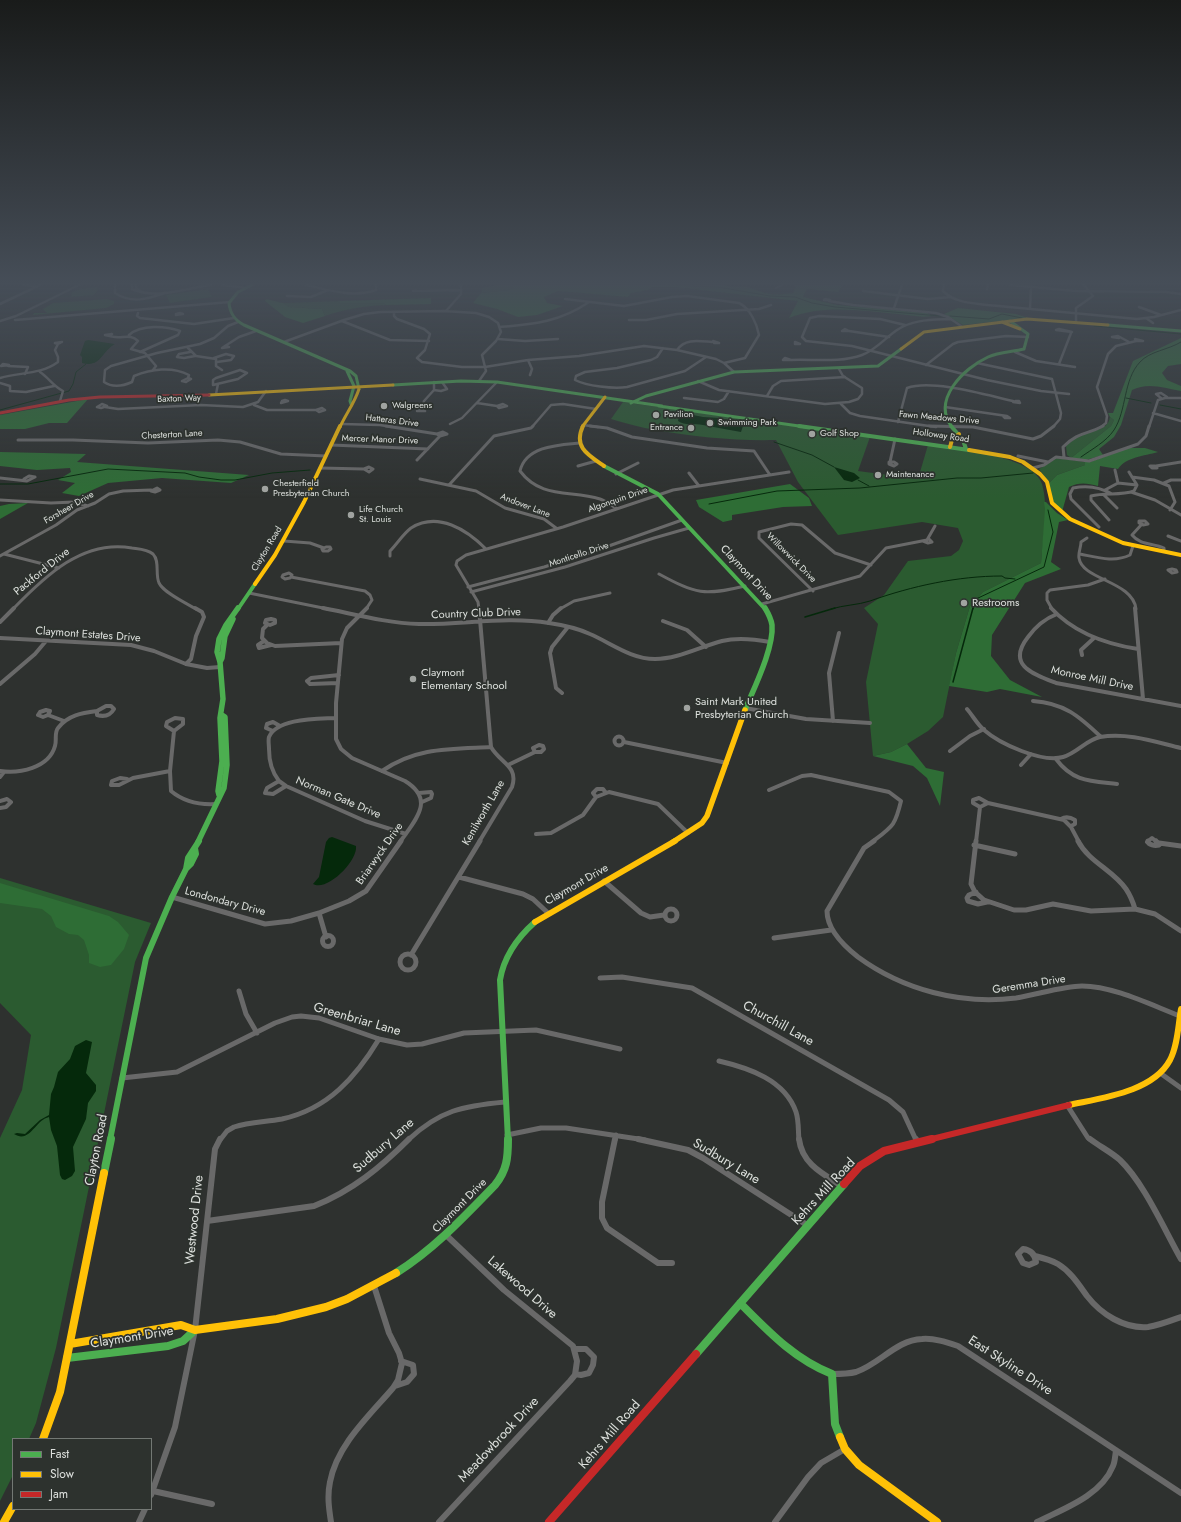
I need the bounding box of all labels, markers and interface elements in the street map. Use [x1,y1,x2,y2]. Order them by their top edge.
street label: Baxton Way [157,393,201,405]
marker: Walgreens [379,401,389,411]
place label: Walgreens [392,401,432,411]
street label: Fawn Meadows Drive [898,409,980,427]
marker: Pavilion [651,410,661,420]
place label: Pavilion [664,410,693,420]
street label: Hatteras Drive [365,412,419,430]
marker: Swimming Park [705,418,715,428]
place label: Swimming Park [718,418,776,428]
place label: Entrance [650,423,683,433]
marker: Entrance [686,423,696,433]
street label: Holloway Road [912,427,970,445]
street label: Chesterton Lane [141,428,203,442]
marker: Golf Shop [807,429,817,439]
place label: Golf Shop [820,429,859,439]
street label: Mercer Manor Drive [342,433,418,447]
marker: Maintenance [873,470,883,480]
place label: Maintenance [886,470,934,480]
place label: Chesterfield Presbyterian Church [273,479,349,500]
marker: Chesterfield Presbyterian Church [260,484,270,494]
street label: Algonquin Drive [587,485,649,515]
street label: Forsheer Drive [42,489,96,527]
street label: Andover Lane [499,492,551,520]
place label: Life Church St. Louis [359,505,403,526]
marker: Life Church St. Louis [346,510,356,520]
street label: Clayton Road [249,525,285,573]
street label: Willowwick Drive [764,531,818,585]
street label: Monticello Drive [548,540,610,570]
street label: Claymont Drive [717,543,775,603]
street label: Packford Drive [11,545,73,599]
place label: Restrooms [972,596,1020,610]
marker: Restrooms [959,598,969,608]
street label: Country Club Drive [431,606,521,622]
street label: Claymont Estates Drive [35,625,141,645]
street label: Monroe Mill Drive [1050,664,1134,694]
place label: Claymont Elementary School [421,666,507,692]
marker: Claymont Elementary School [408,674,418,684]
place label: Saint Mark United Presbyterian Church [695,695,788,721]
marker: Saint Mark United Presbyterian Church [682,703,692,713]
street label: Norman Gate Drive [293,774,383,822]
street label: Kenilworth Lane [460,778,508,848]
street label: Briarwyck Drive [354,821,406,887]
street label: Claymont Drive [543,862,611,908]
street label: Londondary Drive [183,885,267,919]
street label: Geremma Drive [992,973,1066,997]
street label: Churchill Lane [740,998,816,1050]
street label: Greenbriar Lane [312,1000,402,1040]
street label: Clayton Road [82,1113,112,1187]
street label: Sudbury Lane [350,1115,418,1177]
street label: Sudbury Lane [690,1136,762,1188]
street label: Kehrs Mill Road [789,1155,859,1229]
street label: Westwood Drive [183,1174,207,1266]
street label: Claymont Drive [430,1176,490,1236]
street label: Lakewood Drive [484,1254,560,1322]
street label: Claymont Drive [89,1324,175,1352]
street label: East Skyline Drive [965,1333,1055,1399]
street label: Meadowbrook Drive [455,1394,543,1486]
street label: Kehrs Mill Road [576,1397,644,1473]
legend [12,1438,152,1510]
text: Fast [50,1445,69,1463]
text: Slow [50,1465,74,1483]
text: Jam [50,1485,68,1503]

